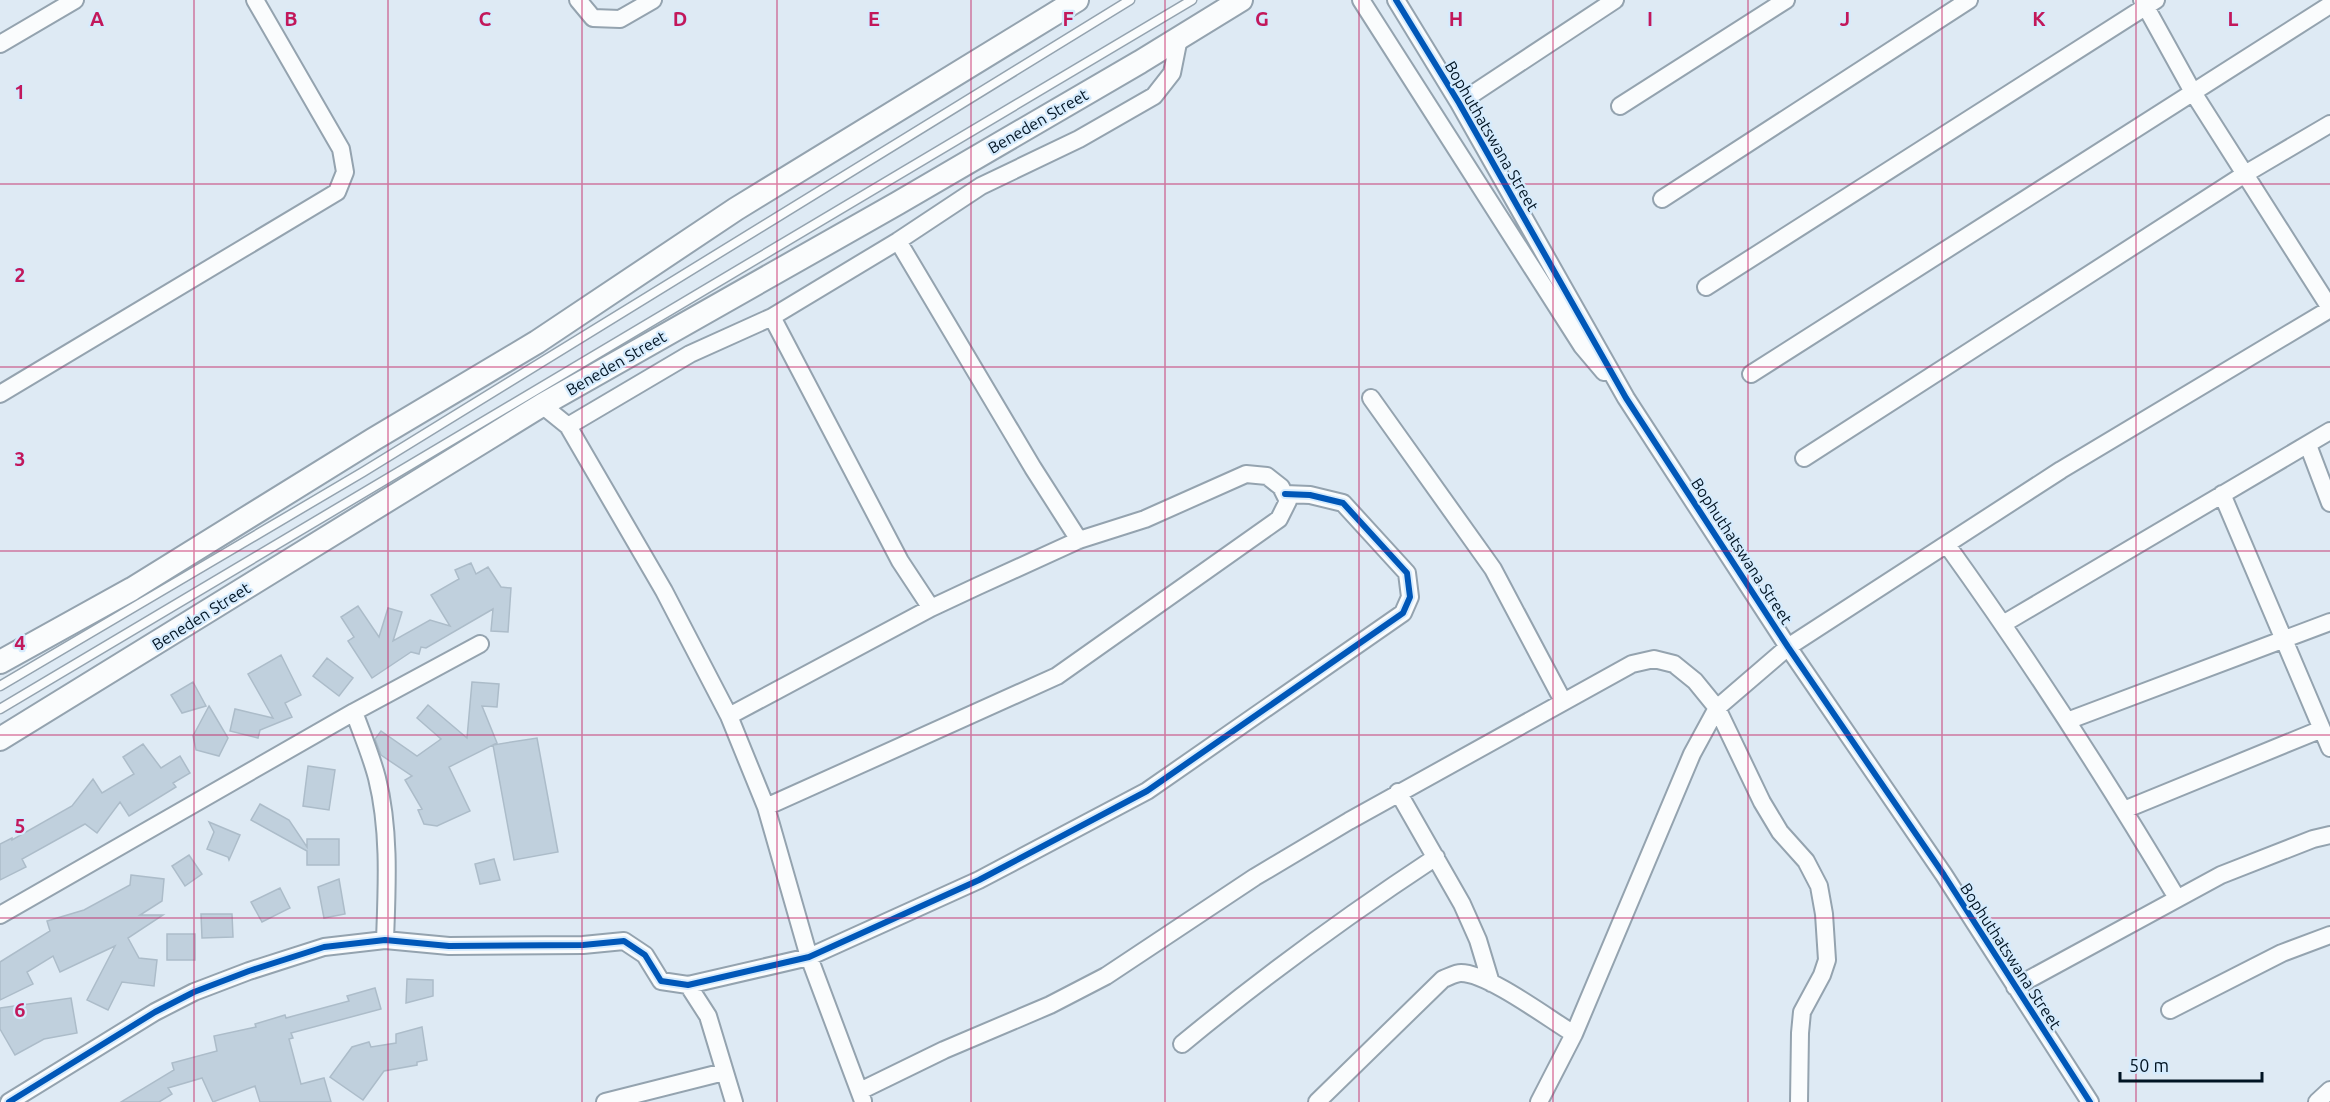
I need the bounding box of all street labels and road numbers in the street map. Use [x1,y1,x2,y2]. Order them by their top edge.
street label: Bophuthatswana Street [1442,58,1543,215]
street label: Beneden Street [985,85,1092,157]
street label: Beneden Street [563,327,670,399]
street label: Bophuthatswana Street [1688,475,1796,628]
street label: Beneden Street [148,578,254,653]
street label: Bophuthatswana Street [1957,880,2065,1033]

